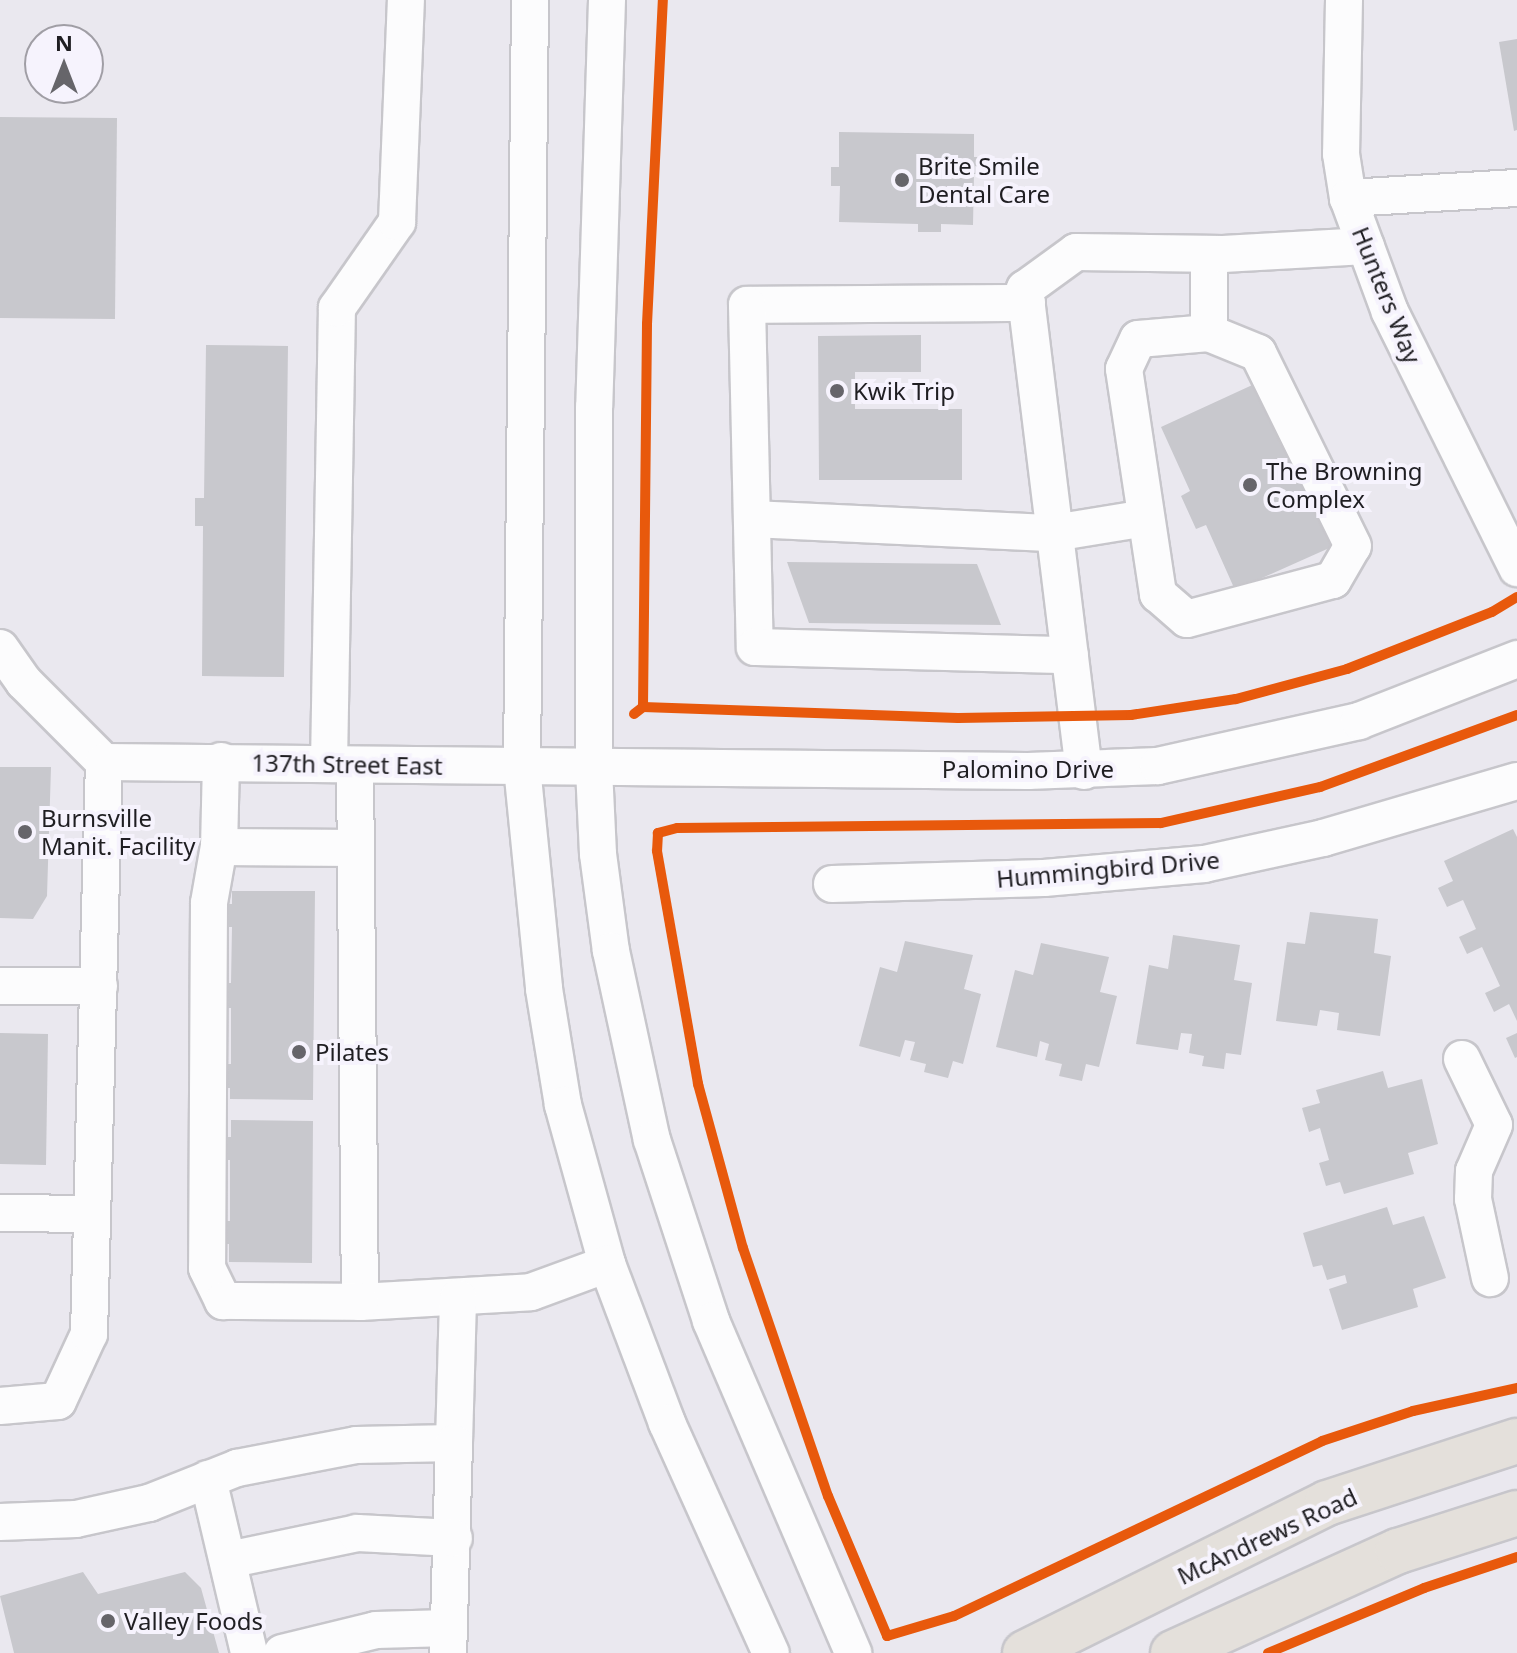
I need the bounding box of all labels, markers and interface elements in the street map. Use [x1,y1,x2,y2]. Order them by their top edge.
north arrow [24,24,104,104]
text: N [55,27,73,57]
place label: Brite Smile Dental Care [918,152,1050,208]
marker: Brite Smile Dental Care [893,171,911,189]
street label: Hunters Way [1347,222,1427,368]
place label: Kwik Trip [853,377,955,405]
marker: Kwik Trip [828,382,846,400]
place label: The Browning Complex [1266,457,1423,513]
marker: The Browning Complex [1241,476,1259,494]
street label: 137th Street East [251,748,443,780]
street label: Palomino Drive [942,755,1114,783]
place label: Burnsville Manit. Facility [41,804,196,860]
marker: Burnsville Manit. Facility [16,823,34,841]
street label: Hummingbird Drive [995,845,1221,893]
place label: Pilates [315,1038,389,1066]
marker: Pilates [290,1043,308,1061]
street label: McAndrews Road [1173,1482,1361,1590]
place label: Valley Foods [124,1607,263,1635]
marker: Valley Foods [99,1612,117,1630]

